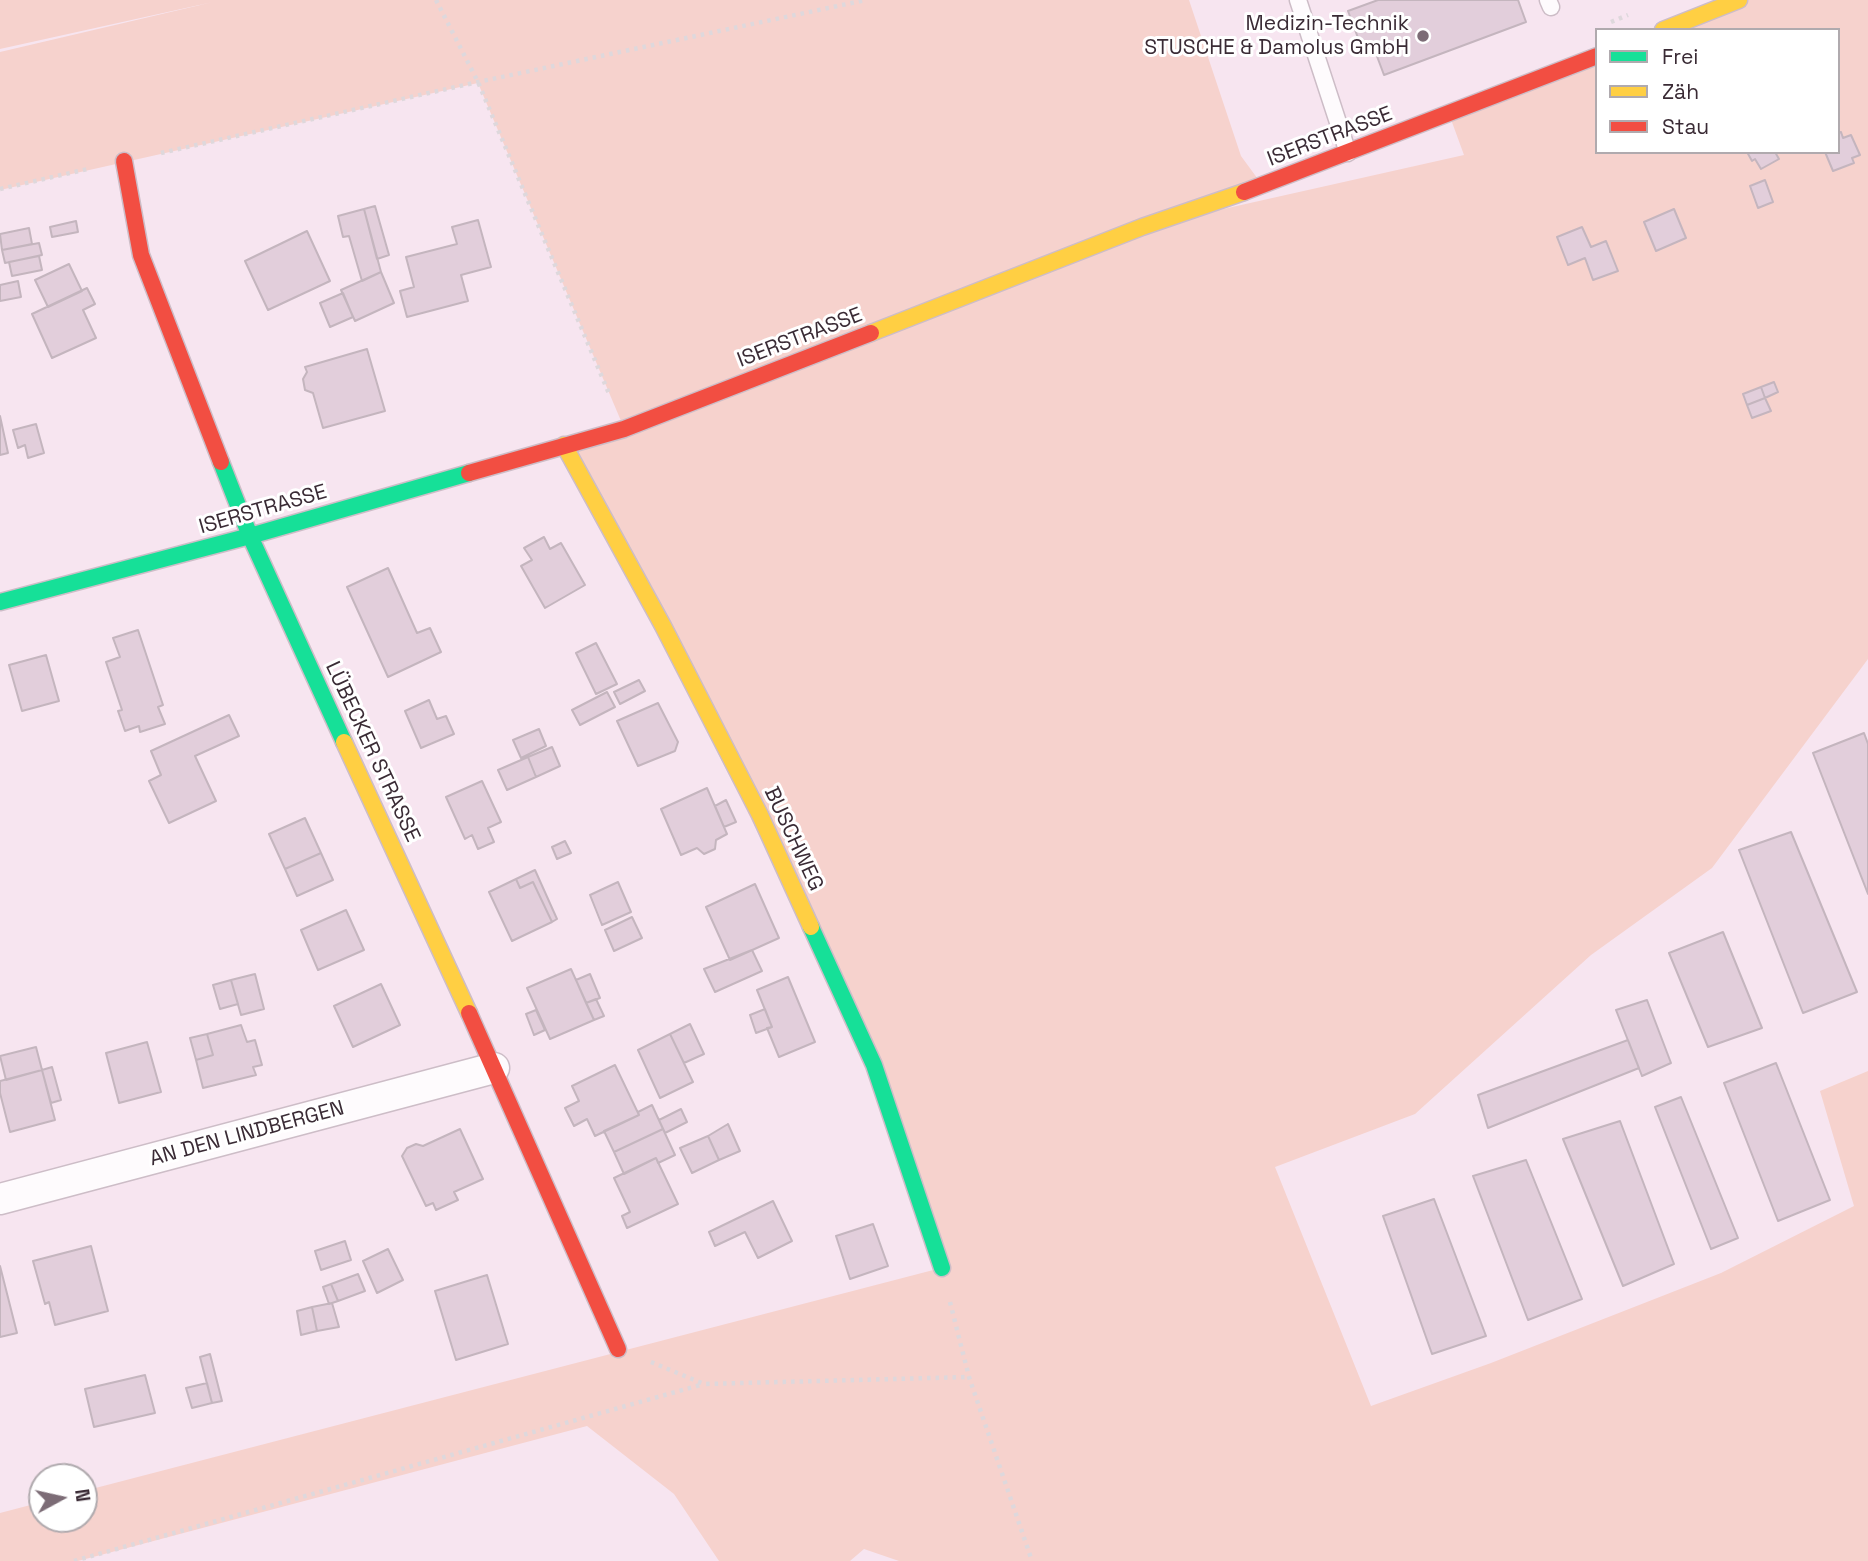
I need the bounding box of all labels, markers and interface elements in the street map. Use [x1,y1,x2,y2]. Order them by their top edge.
place label: Medizin-Technik STUSCHE & Damolus GmbH [1144,11,1409,61]
marker: Medizin-Technik STUSCHE & Damolus GmbH [1415,28,1431,44]
legend [1595,28,1840,154]
text: Frei [1662,43,1698,70]
text: Zäh [1662,78,1699,105]
street label: ISERSTRASSE [1264,102,1396,172]
text: Stau [1662,113,1709,140]
street label: ISERSTRASSE [734,303,866,373]
street label: ISERSTRASSE [196,480,330,540]
street label: LÜBECKER STRASSE [319,658,425,846]
street label: BUSCHWEG [758,783,828,895]
street label: AN DEN LINDBERGEN [147,1096,347,1172]
north arrow [28,1463,98,1533]
text: N [69,1487,96,1503]

